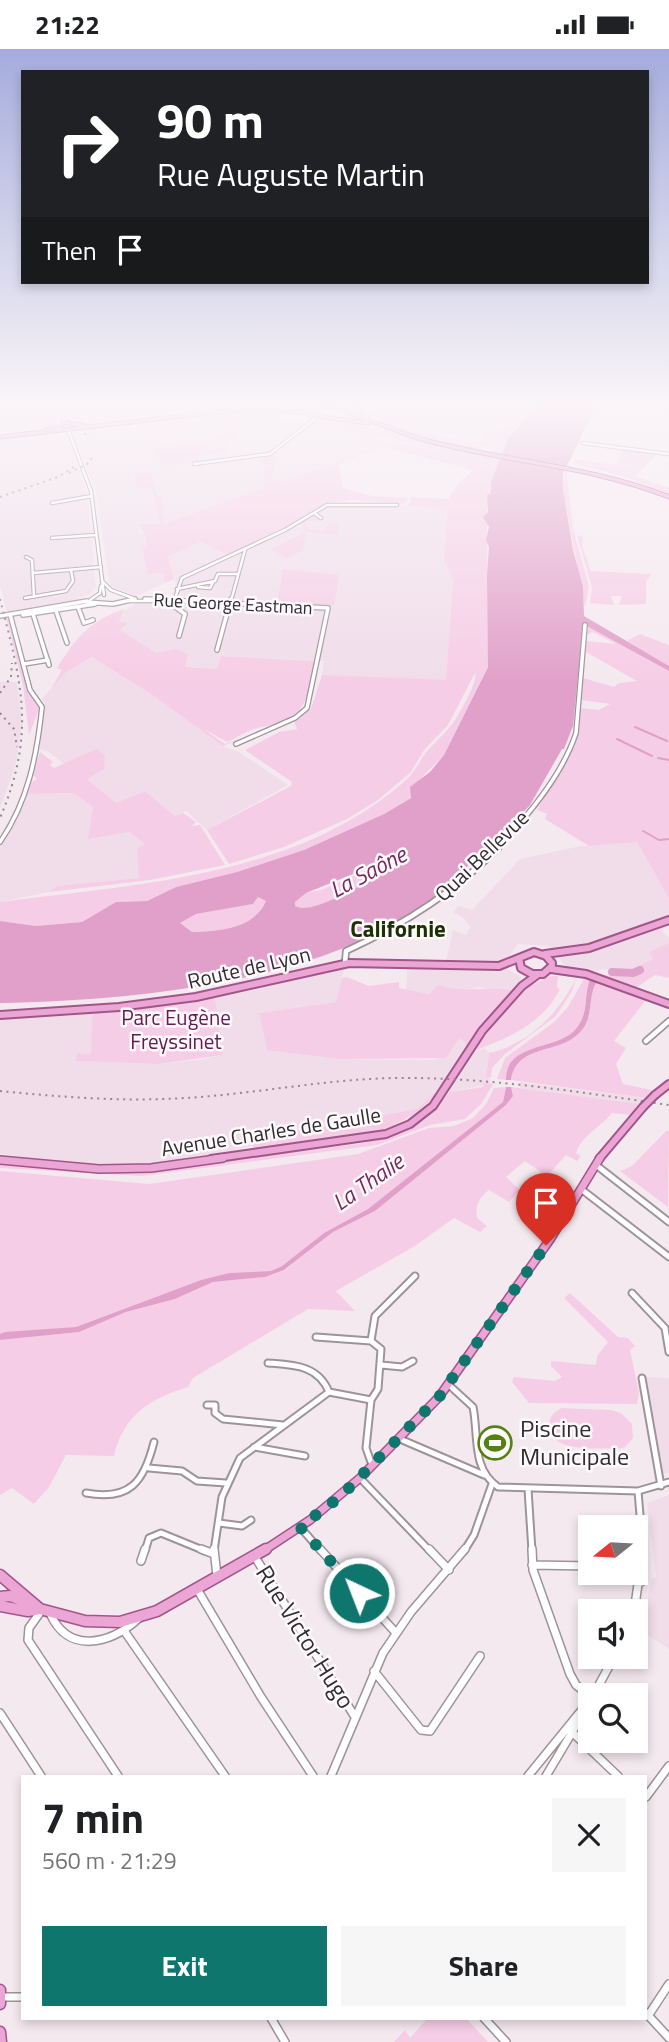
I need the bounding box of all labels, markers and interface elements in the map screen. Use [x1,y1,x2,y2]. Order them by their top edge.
text: 21:22 [35,5,100,44]
text: 90 m [157,82,264,157]
icon: right [42,98,133,189]
text: Rue Auguste Martin [157,150,425,198]
text: Then [42,231,97,270]
icon: arrive [111,231,149,269]
street label: Rue George Eastman [153,586,313,621]
street label: Quai Bellevue [427,802,536,909]
water label: La Saône [323,836,414,906]
district label: Californie [350,911,446,946]
street label: Route de Lyon [184,937,313,997]
park label: Parc Eugène Freyssinet [121,1001,231,1057]
street label: Avenue Charles de Gaulle [159,1098,383,1164]
water label: La Thalie [325,1143,412,1219]
pin [516,1173,576,1245]
icon: arrive [527,1184,565,1222]
place label: Piscine Municipale [520,1410,629,1474]
sports icon: Piscine Municipale [476,1424,514,1462]
north arrow [578,1515,648,1585]
map controls [578,1515,648,1753]
position arrow [322,1556,396,1630]
street label: Rue Victor Hugo [247,1558,364,1715]
button: sound [578,1599,648,1669]
button: search [578,1683,648,1753]
text: 7 min [42,1785,144,1849]
button: close [552,1798,626,1872]
text: 560 m · 21:29 [42,1843,177,1878]
button: Exit [42,1926,327,2006]
button: Share [341,1926,626,2006]

